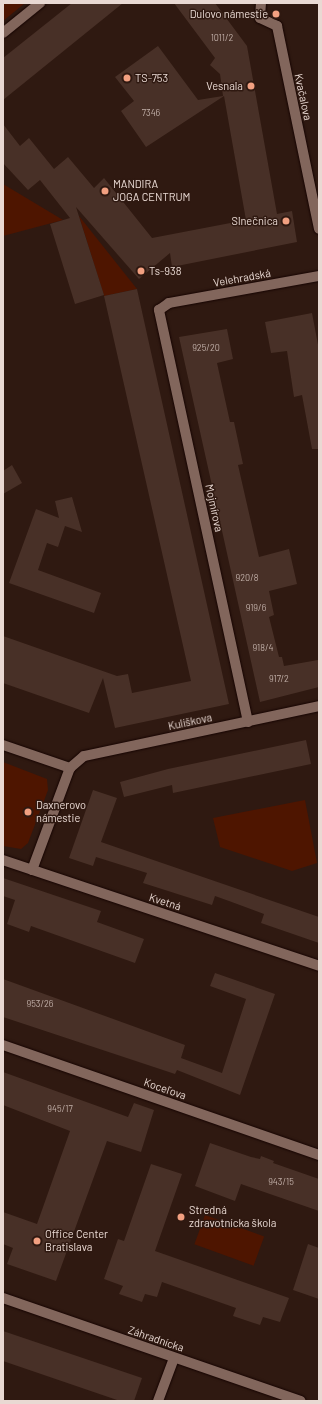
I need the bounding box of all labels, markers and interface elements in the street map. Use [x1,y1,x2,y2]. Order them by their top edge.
place label: Dulovo námestie [190,7,268,21]
marker: Dulovo námestie [271,9,281,19]
house number: 1011/2 [211,33,233,43]
place label: TS-753 [135,71,168,85]
street label: Kvačalova [292,72,314,122]
marker: TS-753 [122,73,132,83]
place label: Vesnala [206,79,243,93]
marker: Vesnala [246,81,256,91]
house number: 7346 [142,108,160,118]
place label: MANDIRA JOGA CENTRUM [113,178,190,204]
marker: MANDIRA JOGA CENTRUM [100,186,110,196]
place label: Slnečnica [232,214,278,228]
marker: Slnečnica [281,216,291,226]
place label: Ts-938 [149,264,181,278]
marker: Ts-938 [136,266,146,276]
street label: Velehradská [212,266,272,290]
house number: 925/20 [192,343,220,353]
street label: Mojmírova [203,483,225,533]
house number: 920/8 [236,573,258,583]
house number: 919/6 [246,603,266,613]
house number: 918/4 [253,643,273,653]
house number: 917/2 [269,674,289,684]
street label: Kulíškova [167,711,213,733]
place label: Daxnerovo námestie [36,799,86,825]
marker: Daxnerovo námestie [23,807,33,817]
street label: Kvetná [147,891,183,913]
house number: 953/26 [26,999,54,1009]
street label: Koceľova [142,1076,188,1102]
house number: 945/17 [47,1104,73,1114]
house number: 943/15 [268,1177,294,1187]
place label: Stredná zdravotnícka škola [189,1204,276,1230]
marker: Stredná zdravotnícka škola [176,1212,186,1222]
place label: Office Center Bratislava [45,1228,108,1254]
marker: Office Center Bratislava [32,1236,42,1246]
street label: Záhradnícka [126,1323,186,1355]

